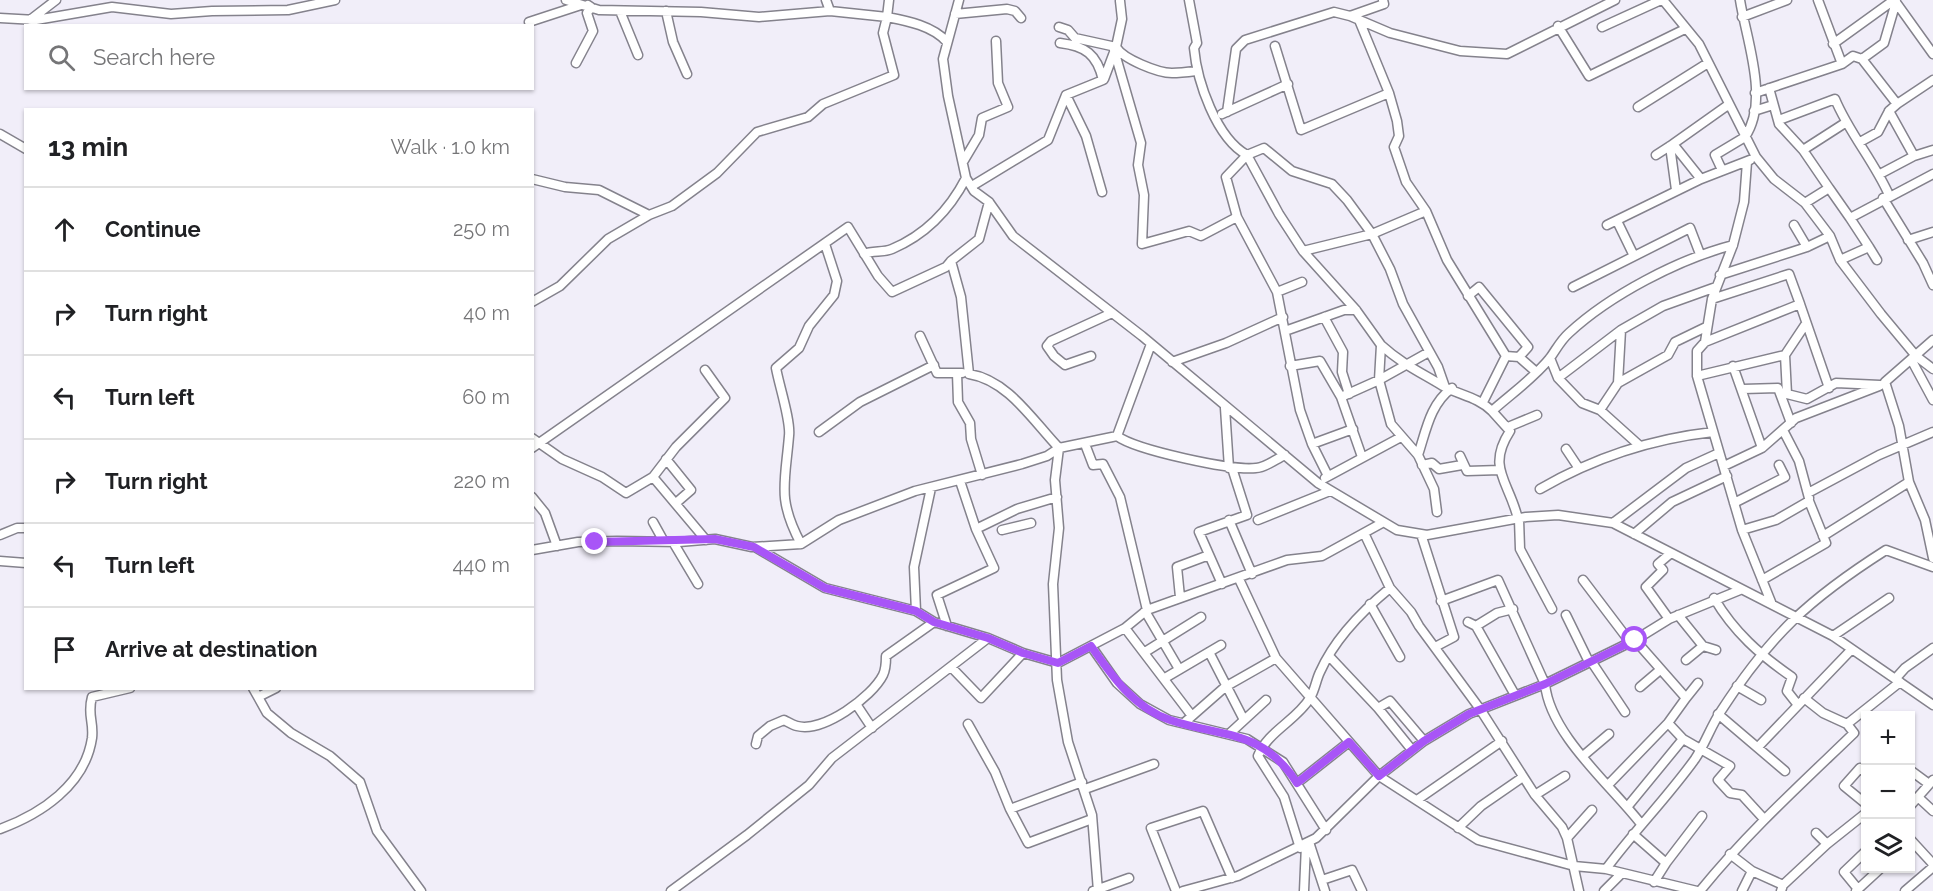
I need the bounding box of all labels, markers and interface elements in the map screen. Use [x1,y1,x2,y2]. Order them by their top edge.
search box [24,24,534,90]
icon: search [45,41,78,74]
text: Search here [93,44,215,70]
text: 13 min [48,132,128,162]
text: Walk · 1.0 km [391,135,510,159]
icon: ahead [48,213,81,246]
text: Continue [105,216,201,242]
text: 250 m [453,217,510,241]
icon: right [48,297,81,330]
text: Turn right [105,300,208,326]
text: 40 m [463,301,510,325]
icon: left [48,381,81,414]
text: Turn left [105,384,195,410]
text: 60 m [462,385,510,409]
icon: right [48,465,81,498]
text: Turn right [105,468,208,494]
text: 220 m [453,469,510,493]
route end [581,528,607,554]
icon: left [48,549,81,582]
text: Turn left [105,552,195,578]
text: 440 m [452,553,510,577]
route start [1621,626,1647,652]
icon: arrive [48,633,81,666]
text: Arrive at destination [105,636,318,662]
map controls [1861,711,1915,873]
button: + [1861,711,1915,765]
button: − [1861,765,1915,819]
button: layers [1861,819,1915,873]

